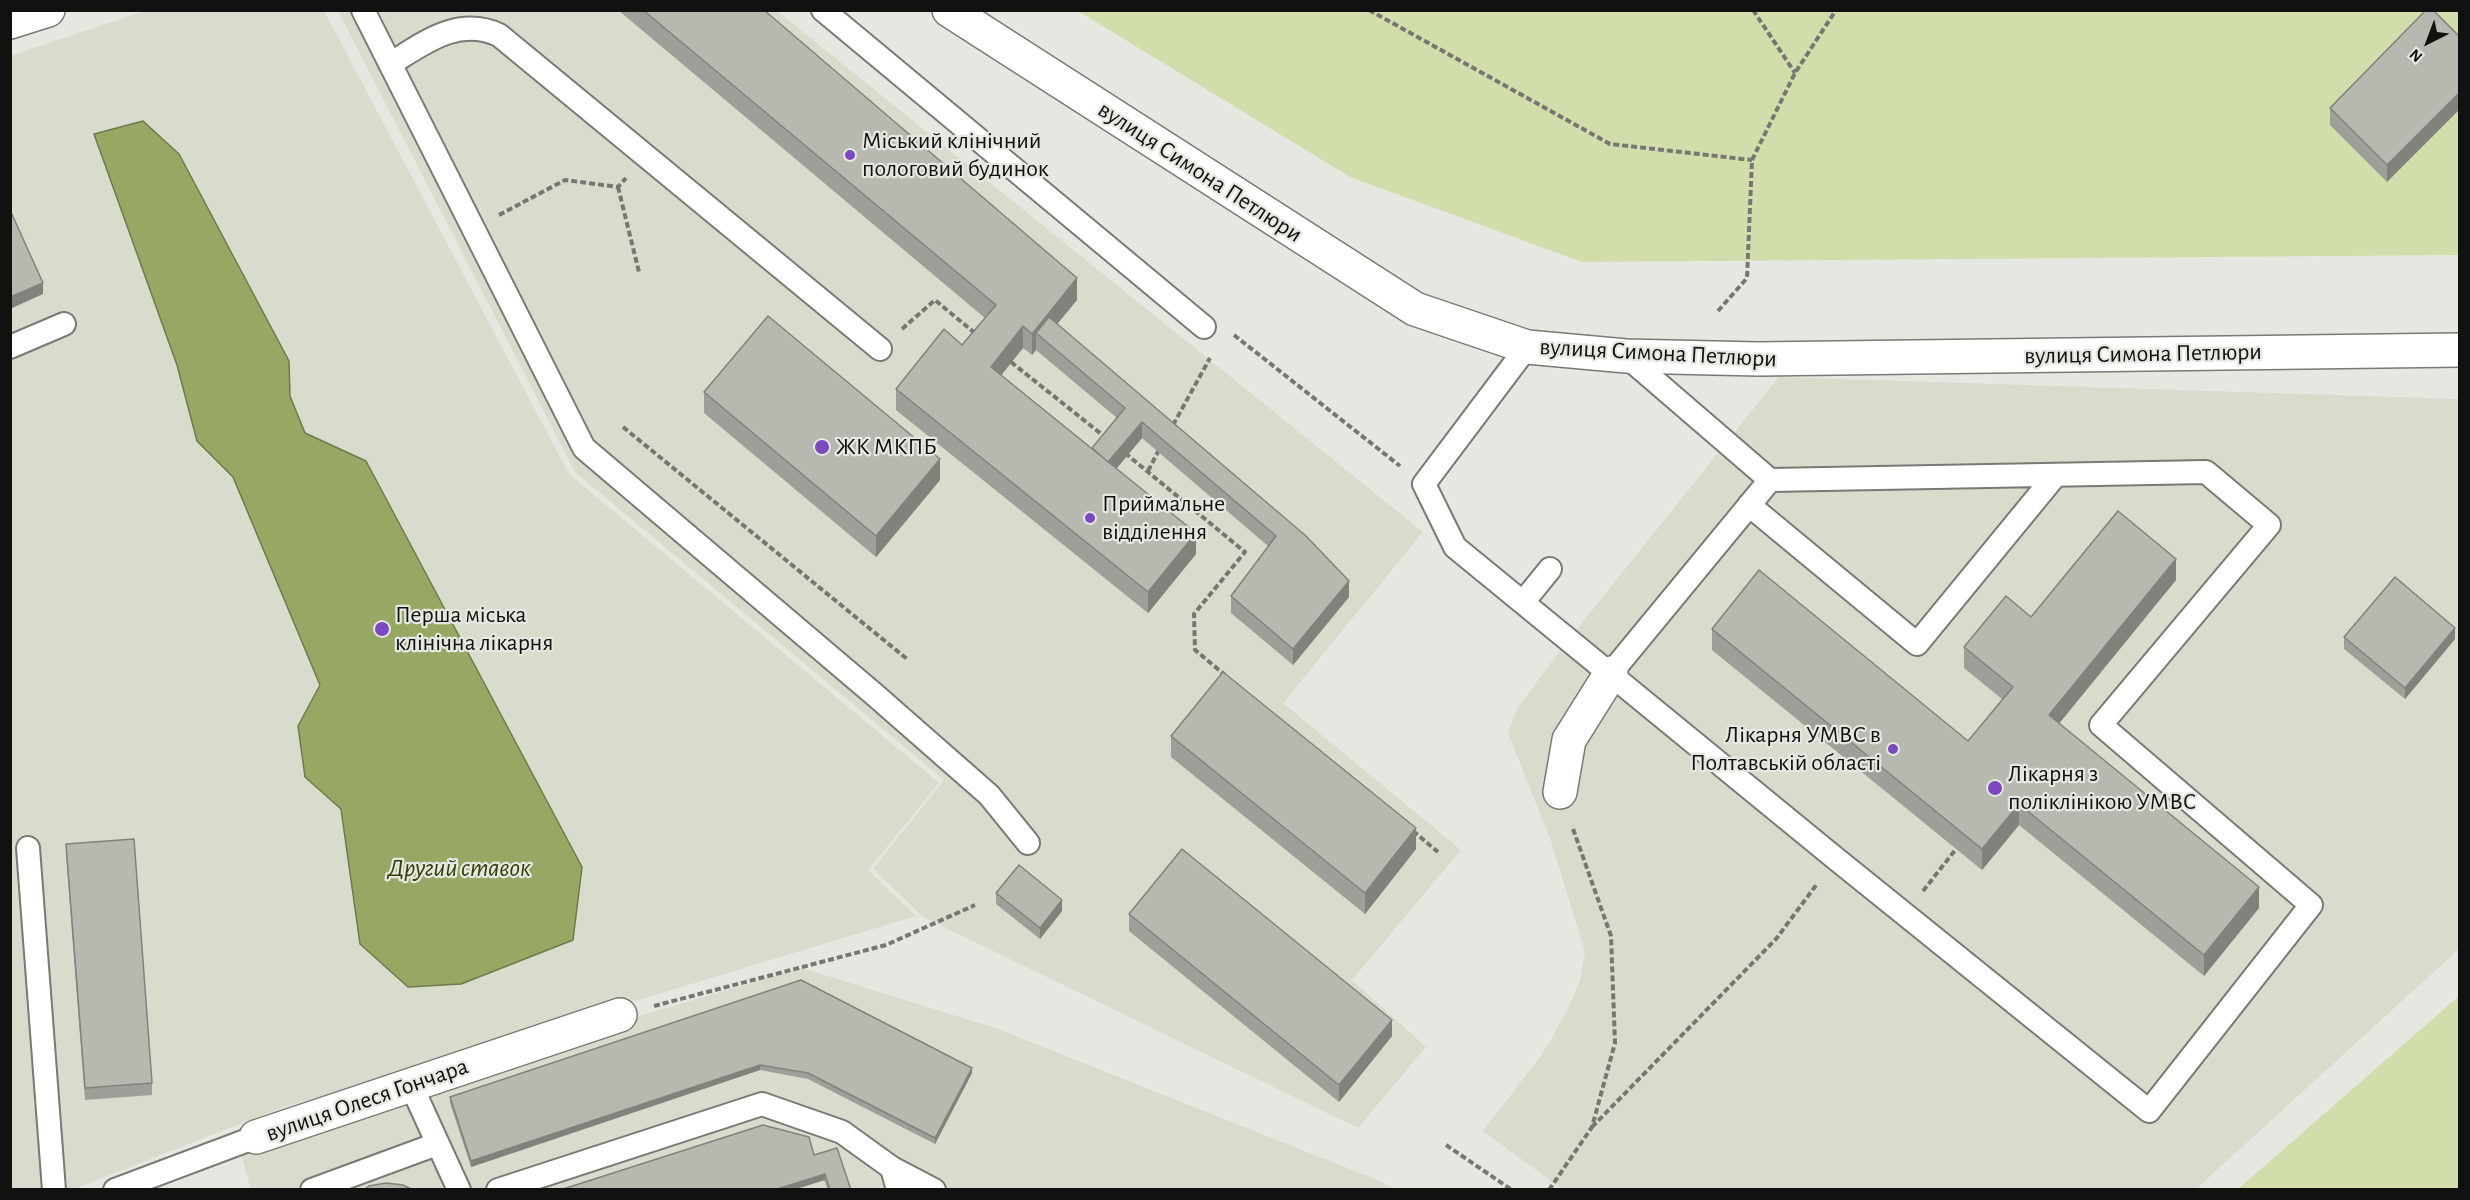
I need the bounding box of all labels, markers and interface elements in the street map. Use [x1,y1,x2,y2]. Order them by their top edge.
north arrow [2398,12,2458,72]
text: N [2406,46,2425,65]
street label: вулиця Симона Петлюри [1092,95,1308,249]
place label: Міський клінічний пологовий будинок [862,127,1049,183]
marker: Міський клінічний пологовий будинок [843,148,857,162]
street label: вулиця Симона Петлюри [1539,332,1777,374]
street label: вулиця Симона Петлюри [2024,338,2262,370]
place label: ЖК МКПБ [836,433,937,461]
marker: ЖК МКПБ [813,438,831,456]
place label: Приймальне відділення [1102,490,1225,546]
marker: Приймальне відділення [1083,511,1097,525]
place label: Перша міська клінічна лікарня [395,601,553,657]
marker: Перша міська клінічна лікарня [373,620,391,638]
place label: Лікарня УМВС в Полтавській області [1690,721,1881,777]
marker: Лікарня УМВС в Полтавській області [1886,742,1900,756]
place label: Лікарня з поліклінікою УМВС [2008,760,2196,816]
marker: Лікарня з поліклінікою УМВС [1986,779,2004,797]
water label: Другий ставок [387,852,531,884]
street label: вулиця Олеся Гончара [262,1052,472,1148]

